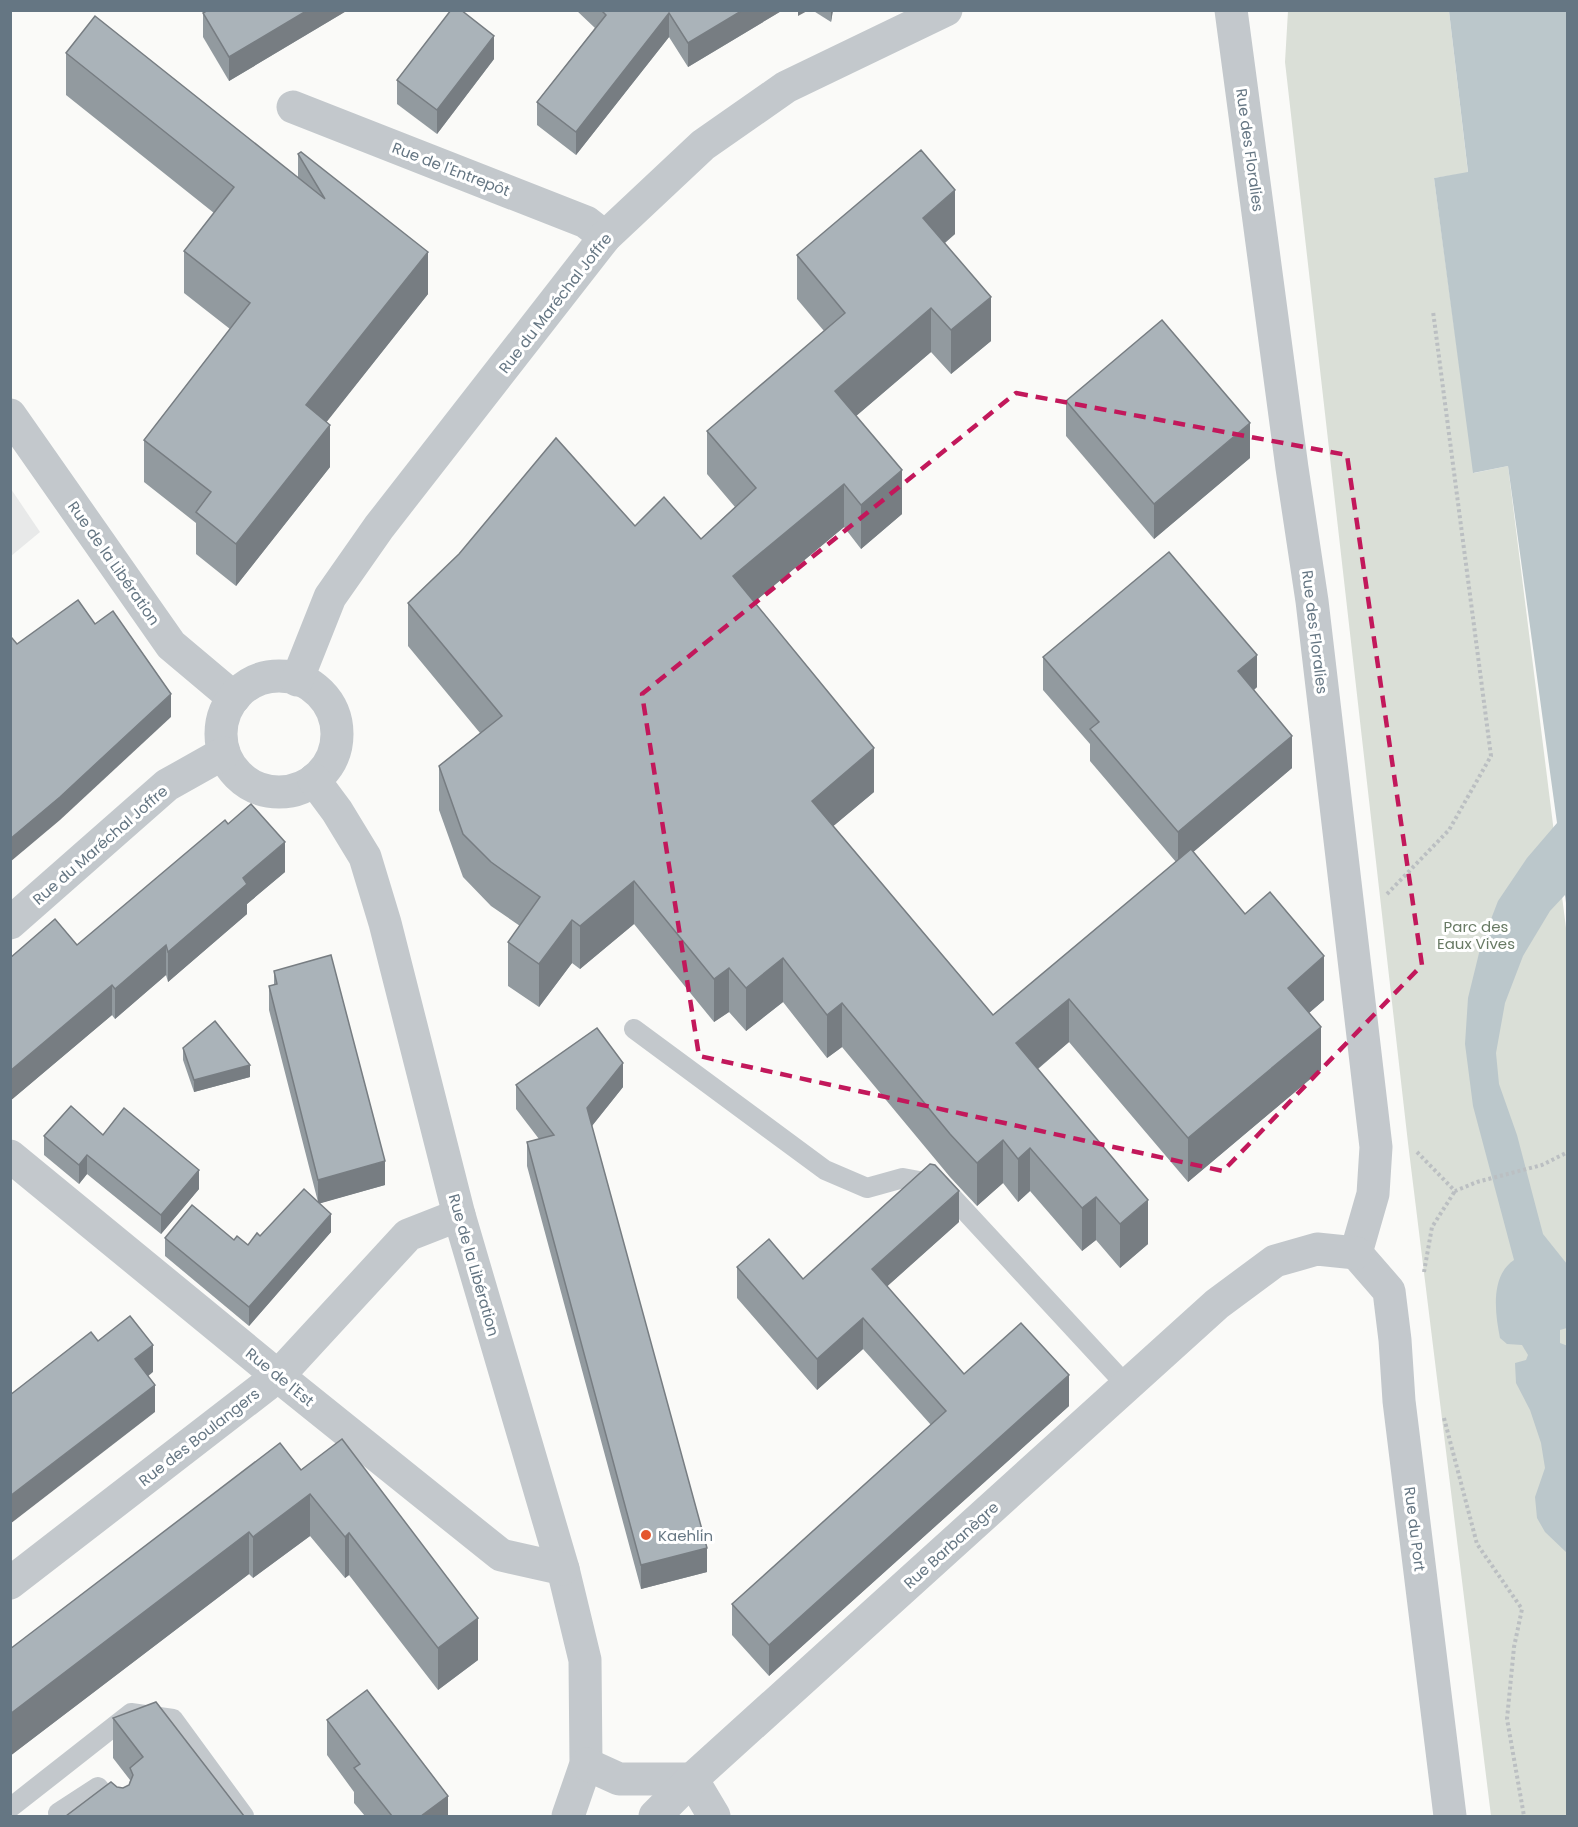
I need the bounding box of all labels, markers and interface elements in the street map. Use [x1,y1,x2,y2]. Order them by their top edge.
street label: Rue des Floralies [1231,87,1269,213]
street label: Rue de l'Entrepôt [389,137,513,201]
street label: Rue du Maréchal Joffre [494,229,616,377]
street label: Rue de la Libération [63,497,165,629]
street label: Rue des Floralies [1297,569,1333,695]
street label: Rue du Maréchal Joffre [28,780,172,910]
park label: Parc des Eaux Vives [1437,916,1515,954]
street label: Rue de la Libération [444,1191,504,1339]
street label: Rue de l'Est [241,1343,319,1411]
street label: Rue des Boulangers [134,1383,264,1491]
street label: Rue du Port [1399,1485,1431,1573]
street label: Rue Barbanègre [899,1497,1003,1593]
place label: Kaehlin [658,1525,713,1546]
marker: Kaehlin [639,1528,653,1542]

